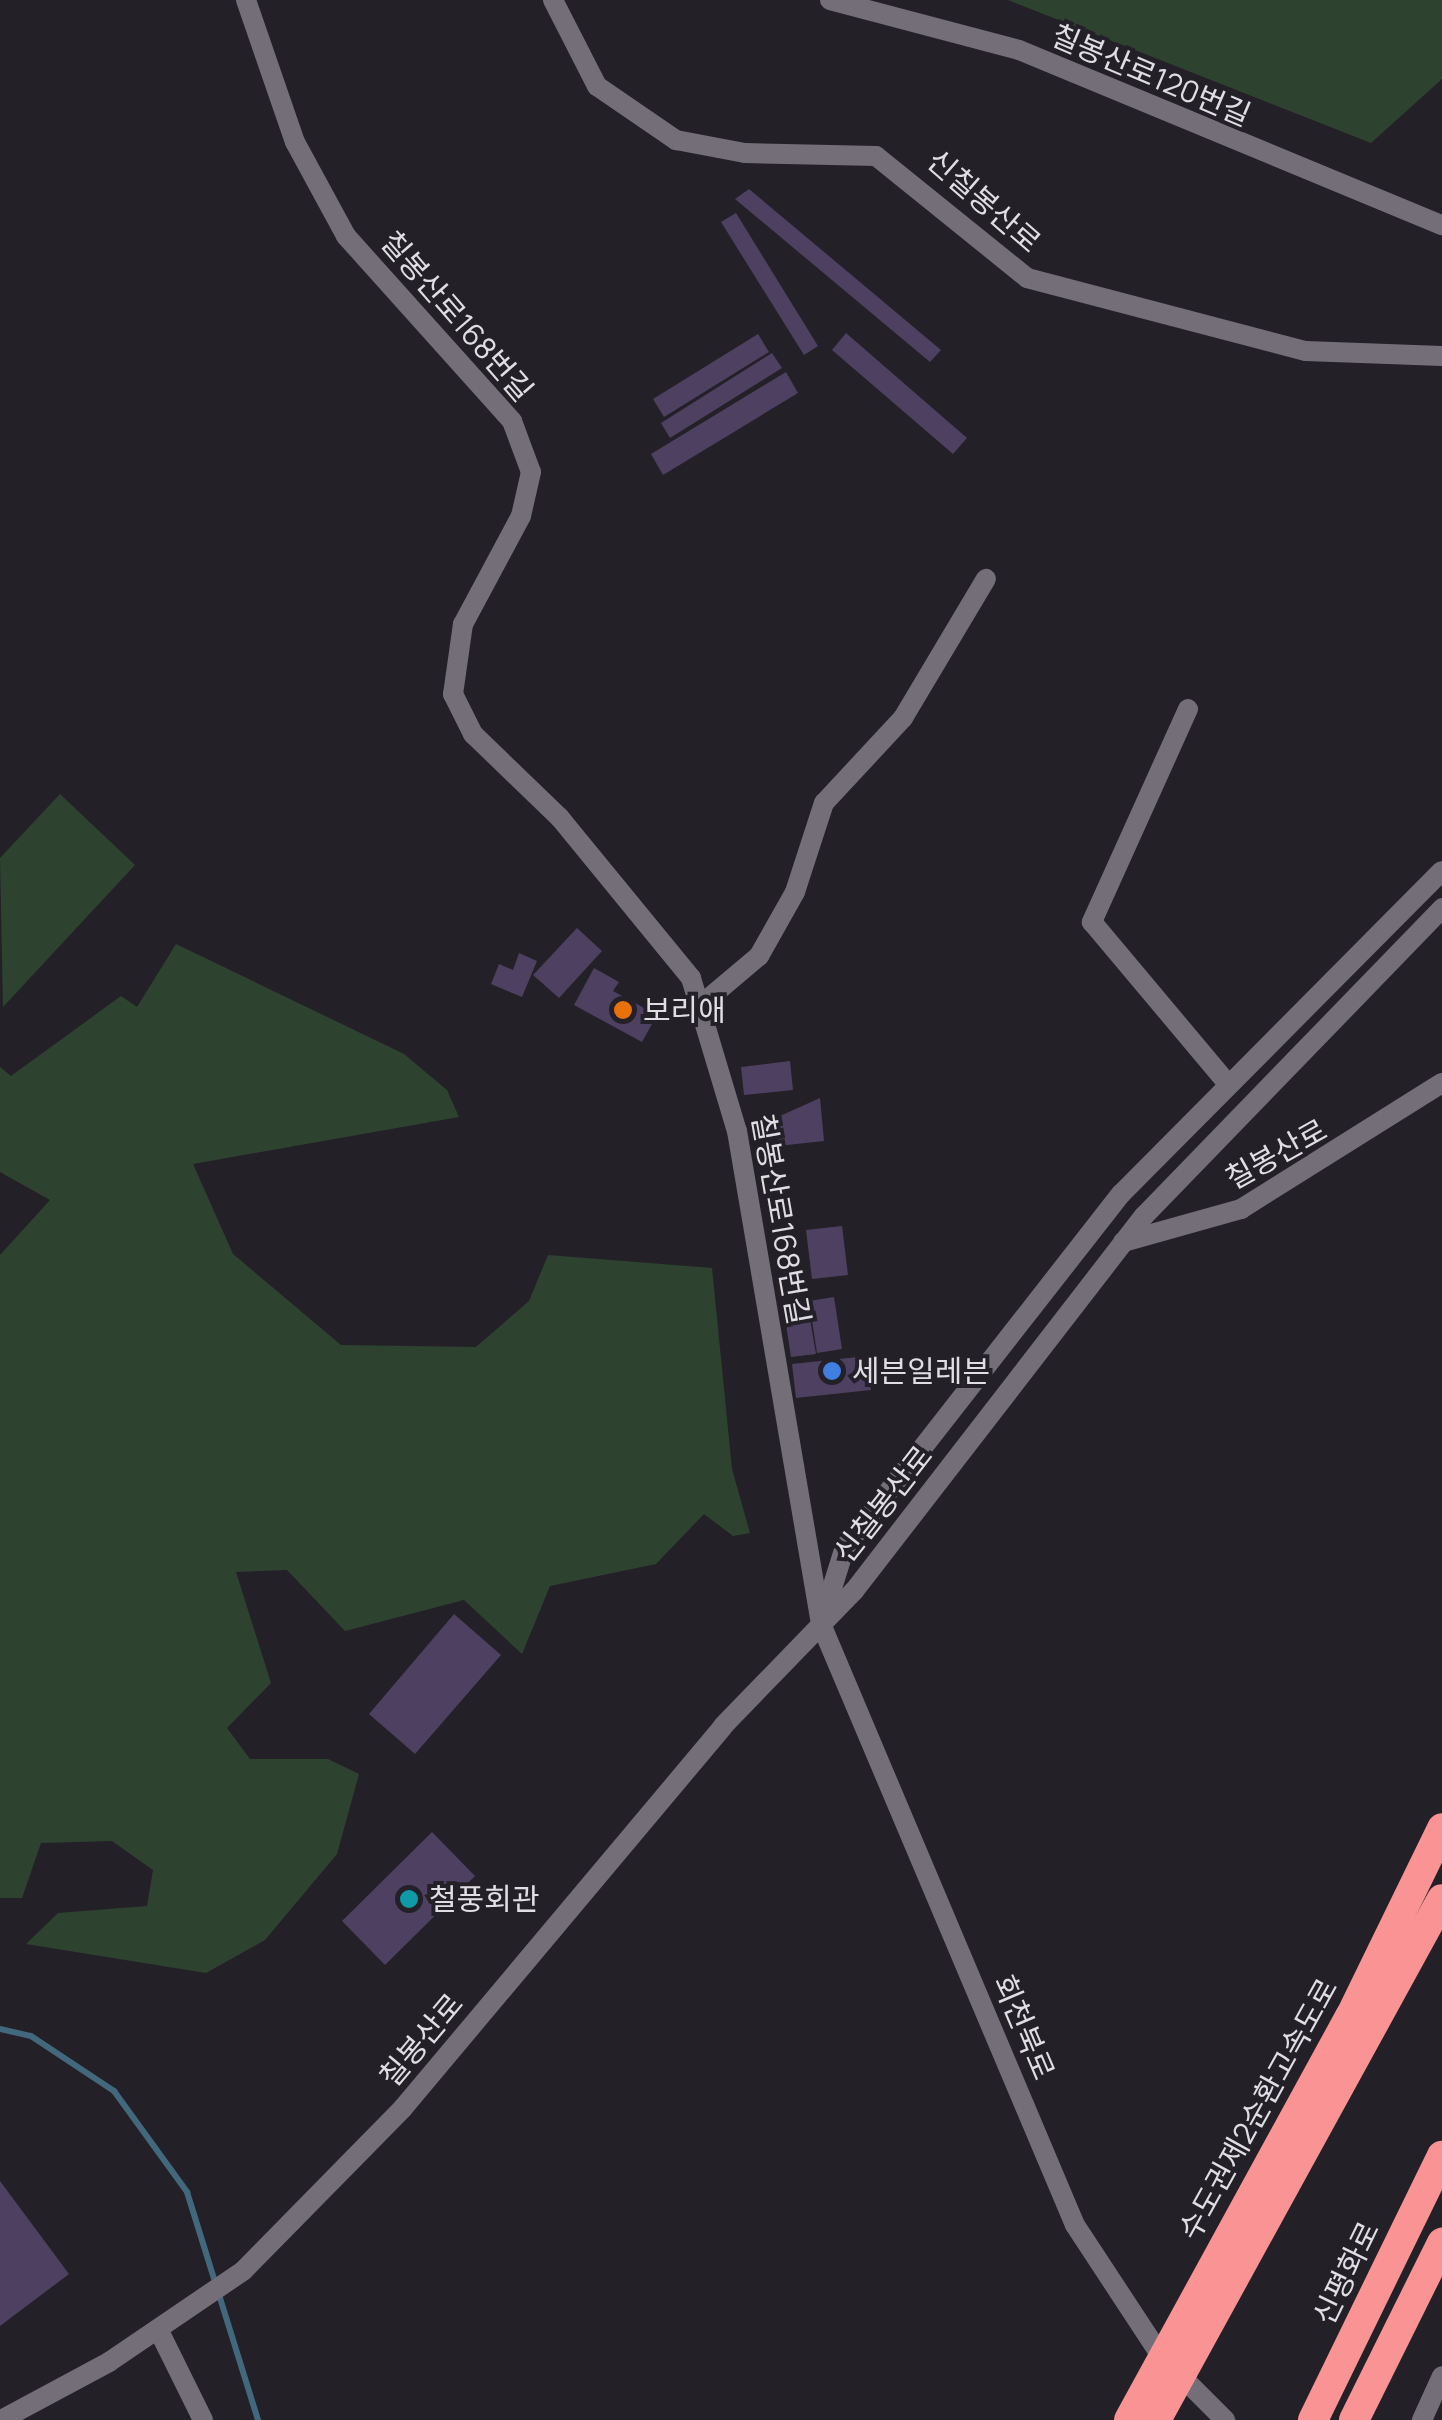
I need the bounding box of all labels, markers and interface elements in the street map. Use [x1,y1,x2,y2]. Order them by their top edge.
street label: 칠봉산로120번길 [1046,17,1256,133]
street label: 신칠봉산로 [920,142,1048,260]
street label: 칠봉산로168번길 [373,224,541,408]
place label: 보리애 [643,992,726,1028]
marker: 보리애 [612,999,634,1021]
street label: 칠봉산로168번길 [745,1111,817,1327]
street label: 칠봉산로 [1219,1111,1333,1197]
place label: 세븐일레븐 [852,1353,990,1389]
marker: 세븐일레븐 [821,1360,843,1382]
street label: 신칠봉산로 [826,1439,940,1569]
place label: 철풍회관 [429,1881,539,1917]
marker: 철풍회관 [398,1888,420,1910]
street label: 회천북로 [986,1969,1062,2085]
street label: 수도권제2순환고속도로 [1171,1972,1345,2246]
street label: 칠봉산로 [372,1986,470,2094]
street label: 신평화로 [1306,2215,1386,2331]

